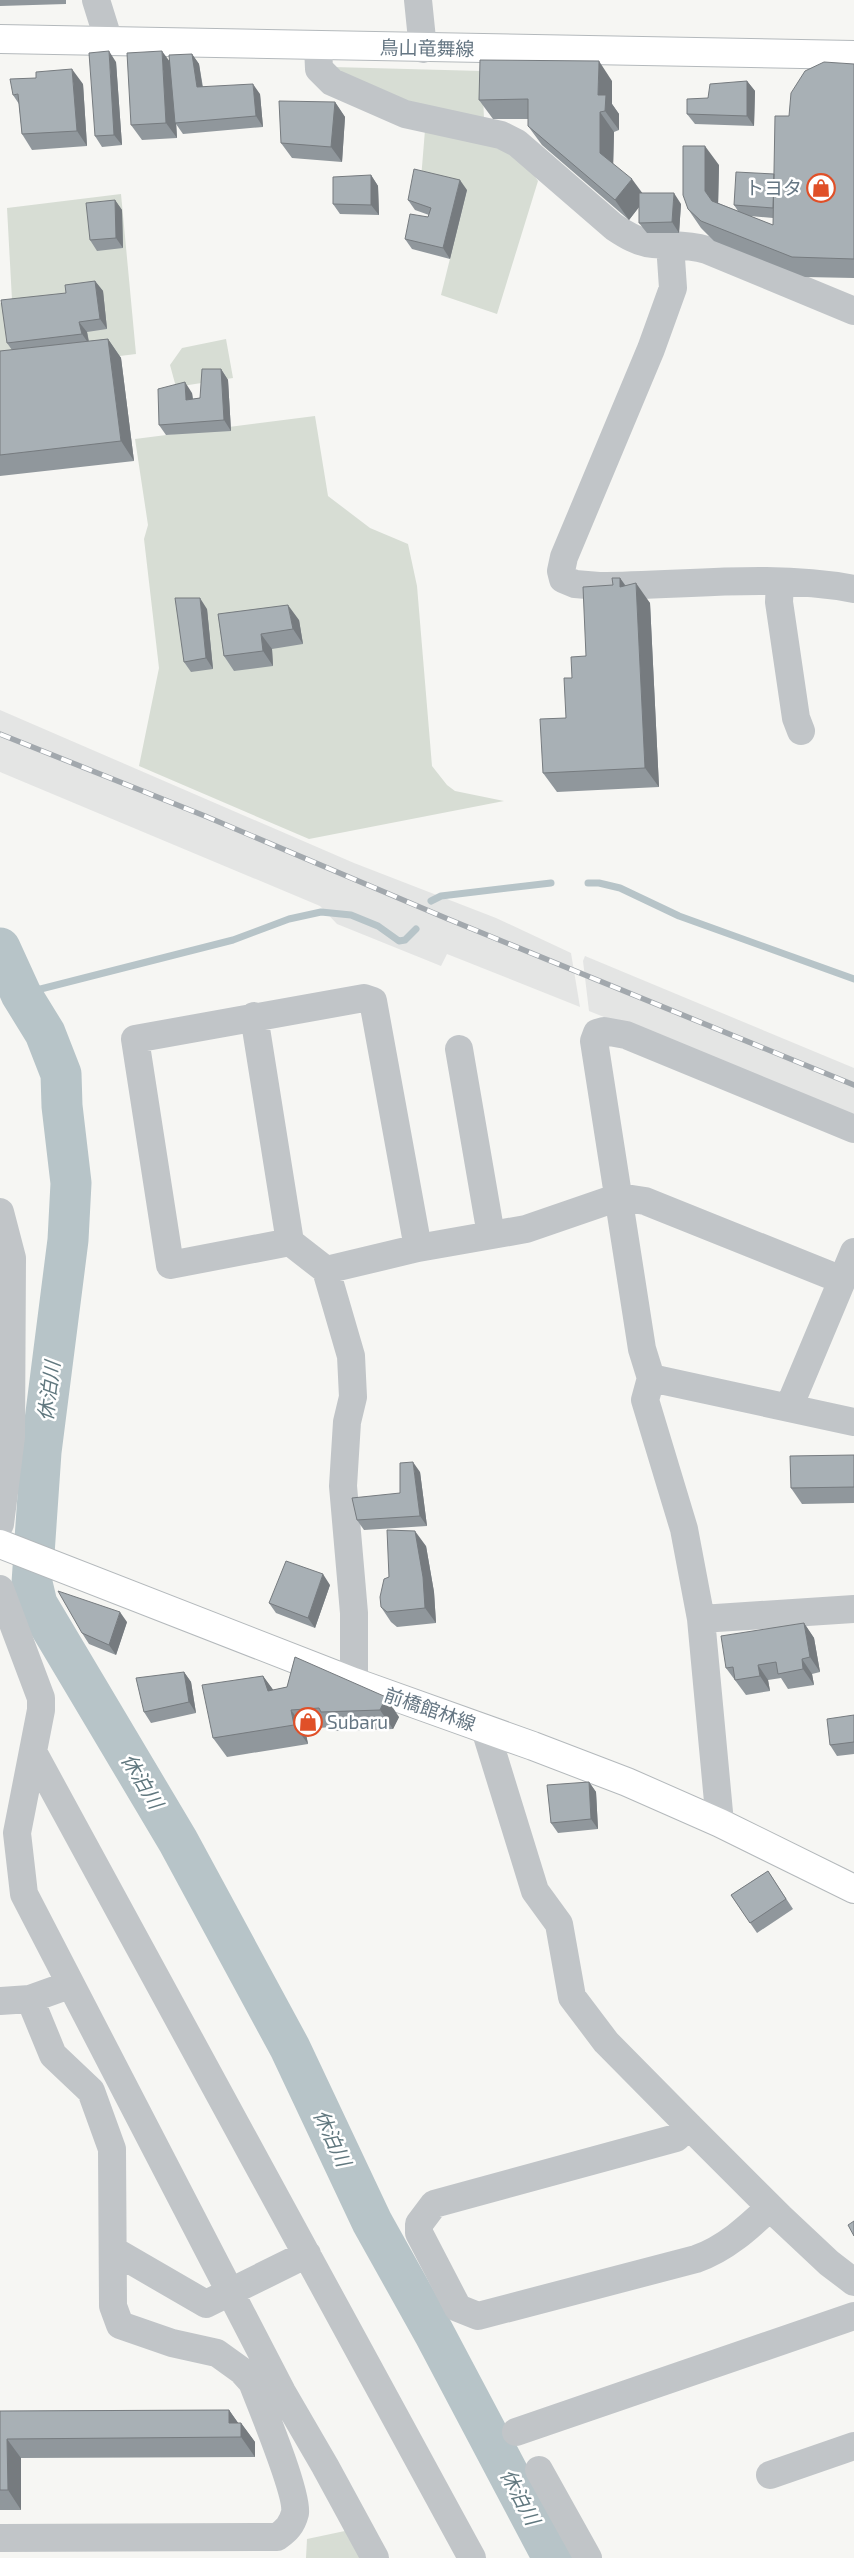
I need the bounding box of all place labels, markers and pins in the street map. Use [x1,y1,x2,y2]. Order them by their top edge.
shop icon: トヨタ [806,173,836,203]
place label: トヨタ [745,176,802,199]
shop icon: Subaru [293,1707,323,1737]
place label: Subaru [327,1710,388,1733]

